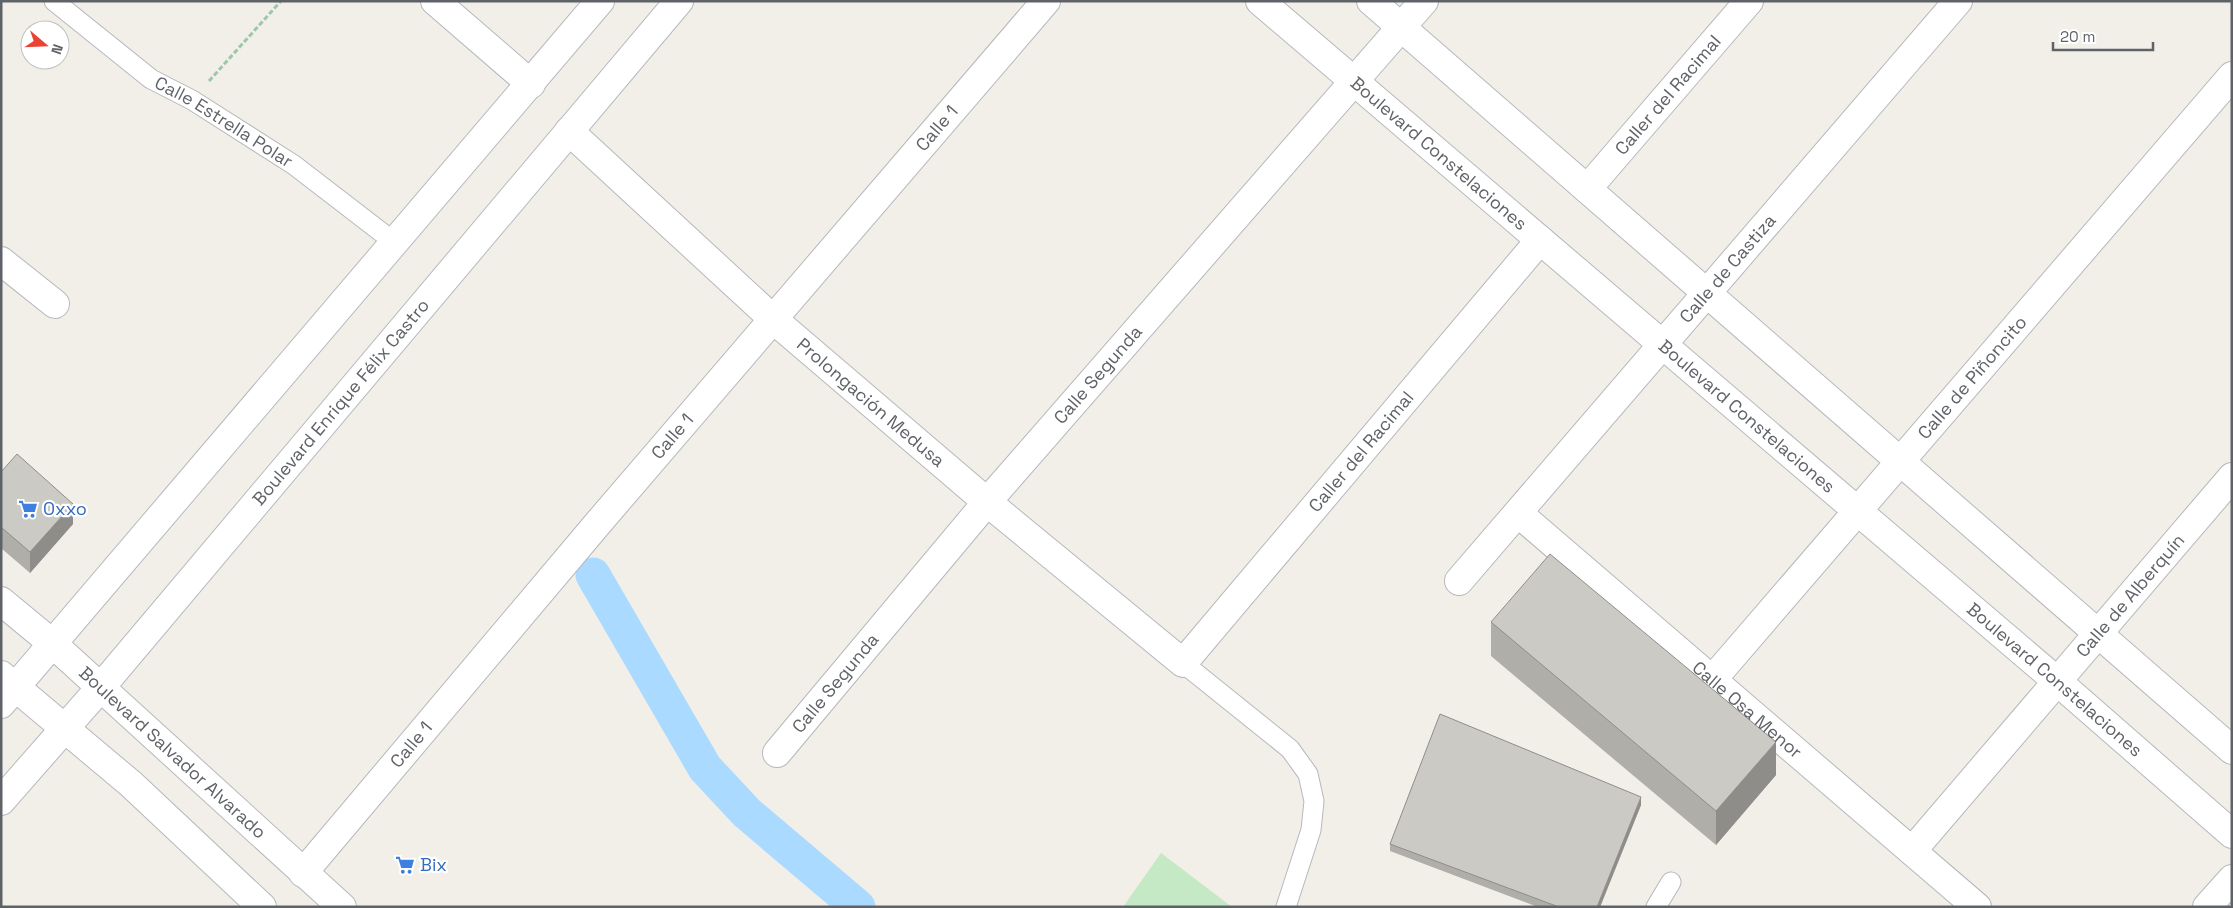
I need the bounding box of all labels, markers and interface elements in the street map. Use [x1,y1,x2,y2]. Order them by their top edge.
north arrow [20,20,70,70]
scale bar [2053,20,2153,52]
text: 20 m [2060,27,2095,46]
street label: Caller del Racimal [1610,30,1726,159]
text: N [47,42,67,57]
street label: Calle Estrella Polar [151,71,298,173]
street label: Boulevard Constelaciones [1346,71,1532,235]
street label: Calle 1 [910,100,963,156]
street label: Calle de Castiza [1674,209,1781,328]
street label: Boulevard Enrique Félix Castro [247,294,434,510]
street label: Calle de Piñoncito [1912,311,2031,444]
street label: Calle Segunda [1048,320,1147,429]
street label: Prolongación Medusa [792,333,950,472]
street label: Boulevard Constelaciones [1654,334,1840,498]
street label: Caller del Racimal [1303,386,1418,517]
street label: Calle 1 [646,408,698,464]
place label: Oxxo [43,497,87,520]
supermarket icon: Oxxo [17,498,39,520]
street label: Calle de Alberquín [2071,529,2189,662]
street label: Boulevard Constelaciones [1962,597,2148,762]
street label: Calle Segunda [787,628,883,738]
street label: Calle Osa Menor [1688,656,1807,763]
street label: Boulevard Salvador Alvarado [74,661,271,843]
street label: Calle 1 [385,716,437,772]
place label: Bix [420,853,447,876]
supermarket icon: Bix [394,854,416,876]

